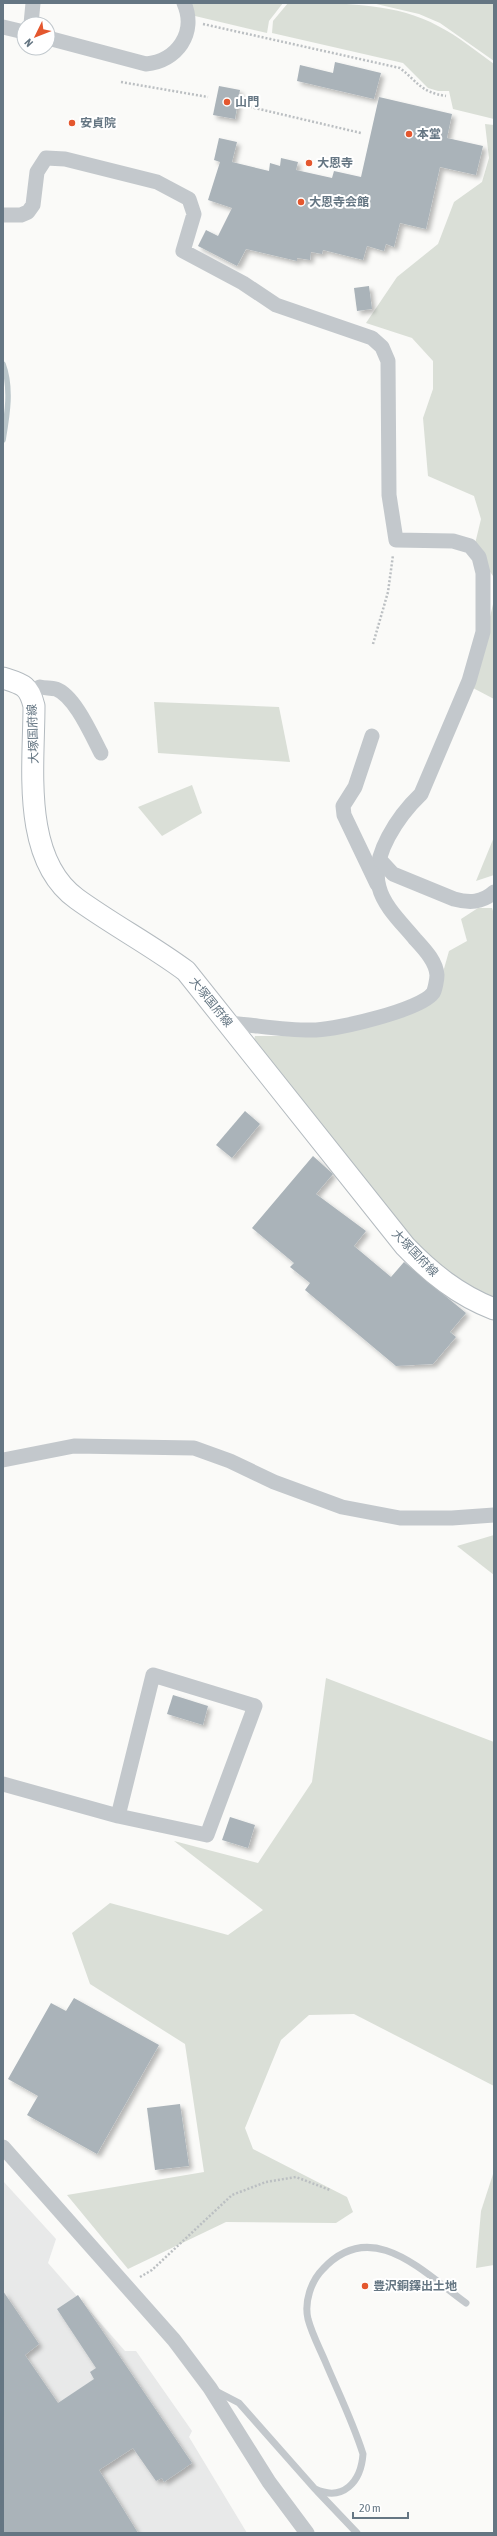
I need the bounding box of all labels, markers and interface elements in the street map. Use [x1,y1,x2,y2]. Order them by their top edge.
north arrow [16,16,56,56]
text: N [22,36,35,49]
place label: 山門 [235,95,259,109]
marker: 山門 [222,97,232,107]
place label: 安貞院 [80,116,116,130]
marker: 安貞院 [67,118,77,128]
place label: 本堂 [417,127,441,141]
marker: 本堂 [404,129,414,139]
place label: 大恩寺 [317,156,353,170]
marker: 大恩寺 [304,158,314,168]
place label: 大恩寺会館 [309,195,369,209]
marker: 大恩寺会館 [296,197,306,207]
street label: 大塚国府線 [25,704,41,764]
street label: 大塚国府線 [187,974,235,1030]
street label: 大塚国府線 [389,1227,441,1279]
place label: 豊沢銅鐸出土地 [373,2279,457,2293]
marker: 豊沢銅鐸出土地 [360,2281,370,2291]
scale bar [353,2494,408,2520]
text: 20 m [359,2501,381,2515]

